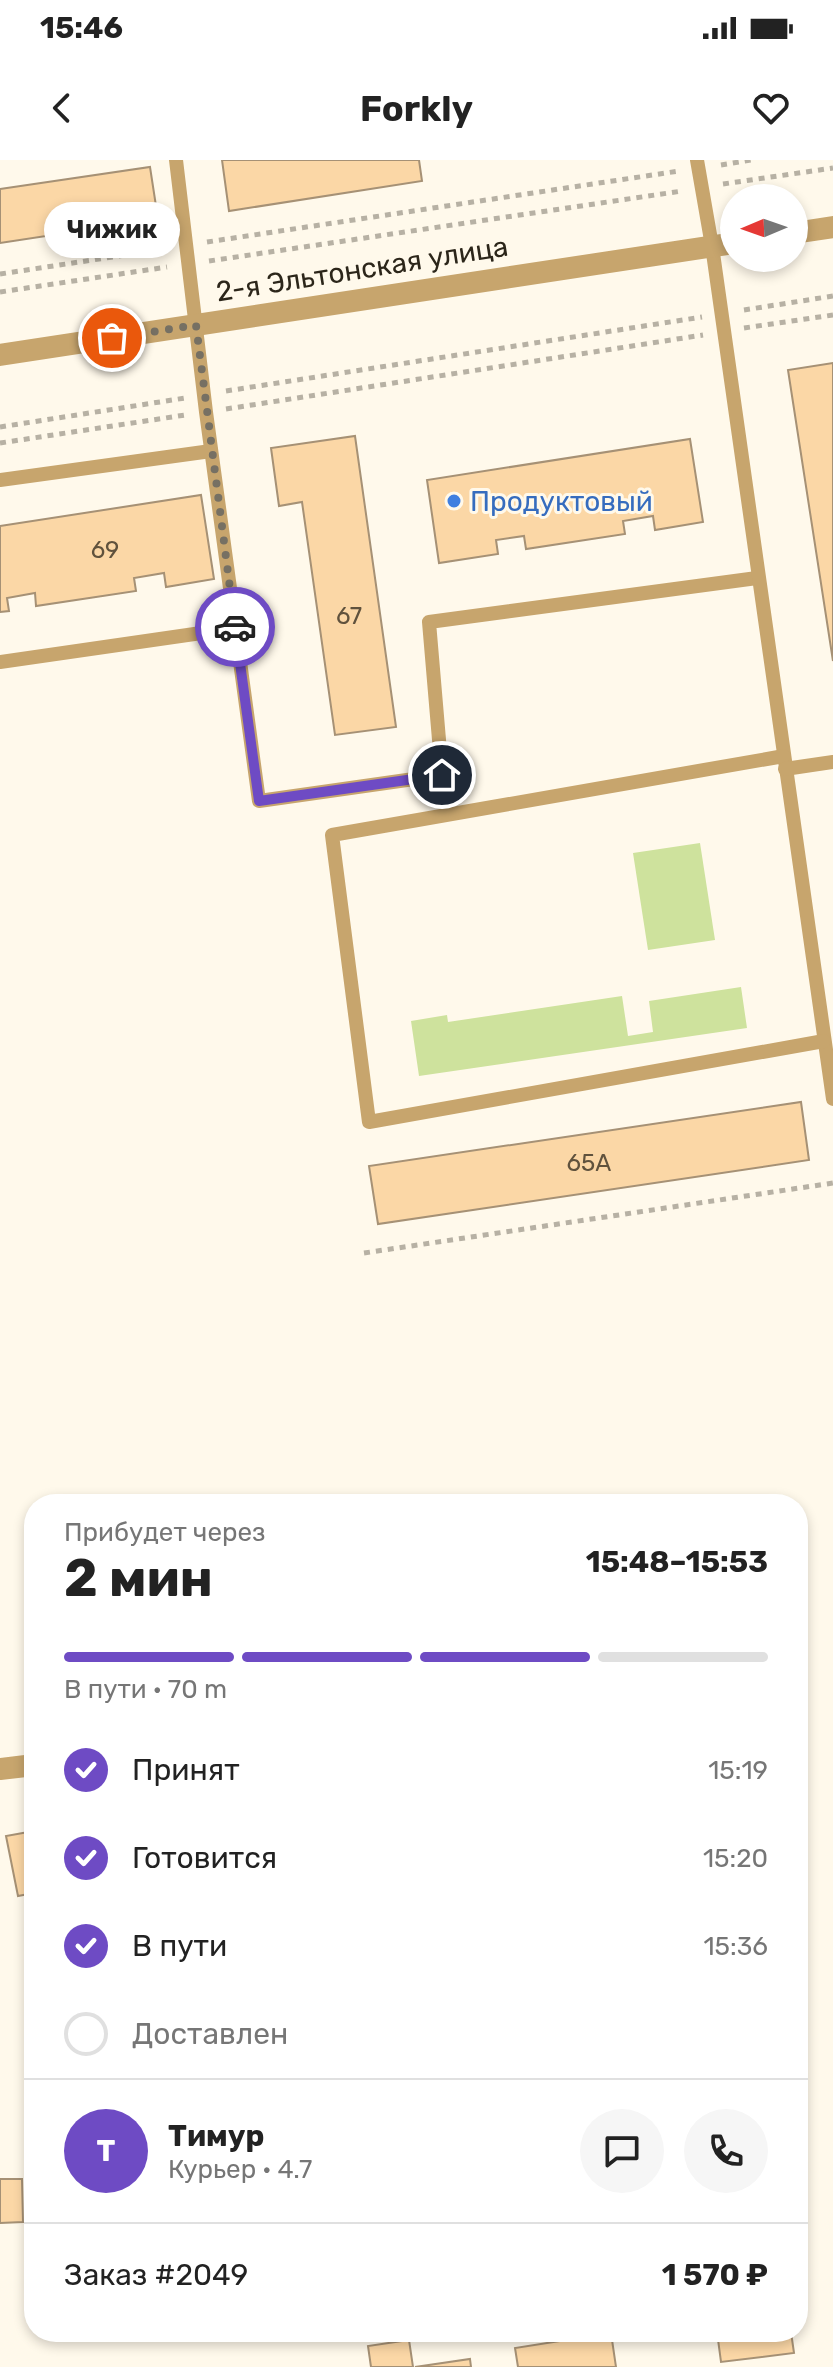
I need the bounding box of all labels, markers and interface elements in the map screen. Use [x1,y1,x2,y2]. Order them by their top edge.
text: 15:46 [40,10,123,46]
icon: back [40,86,84,130]
icon: heart [749,86,793,130]
text: Forkly [360,87,473,130]
north arrow [720,184,808,272]
map controls [720,184,808,272]
callout: Чижик [44,202,180,258]
text: Чижик [67,214,157,245]
street label: 2-я Эльтонская улица [214,230,510,308]
pin [78,304,146,372]
icon: bag [90,316,134,360]
place label: Продуктовый [470,485,653,518]
marker: Продуктовый [445,492,463,510]
house number: 69 [91,536,119,564]
courier [195,587,275,667]
house number: 67 [336,602,362,630]
icon: car [213,605,257,649]
pin [408,741,476,809]
icon: home [420,753,464,797]
house number: 65А [567,1149,611,1177]
text: Прибудет через [64,1517,265,1548]
text: 15:48–15:53 [586,1544,768,1580]
text: 2 мин [64,1547,213,1609]
text: В пути · 70 m [64,1674,227,1705]
icon: check [64,1748,108,1792]
text: Принят [132,1752,240,1788]
text: 15:19 [708,1755,768,1786]
icon: check [64,1836,108,1880]
text: Готовится [132,1840,277,1876]
text: 15:20 [703,1843,768,1874]
icon: check [64,1924,108,1968]
text: В пути [132,1928,227,1964]
text: 15:36 [703,1931,768,1962]
text: Доставлен [132,2016,288,2052]
button: chat [580,2109,664,2193]
button: phone [684,2109,768,2193]
text: Тимур [168,2118,264,2154]
text: Т [97,2133,115,2169]
text: Курьер · 4.7 [168,2154,312,2185]
text: Заказ #2049 [64,2257,248,2293]
text: 1 570 ₽ [662,2257,768,2293]

